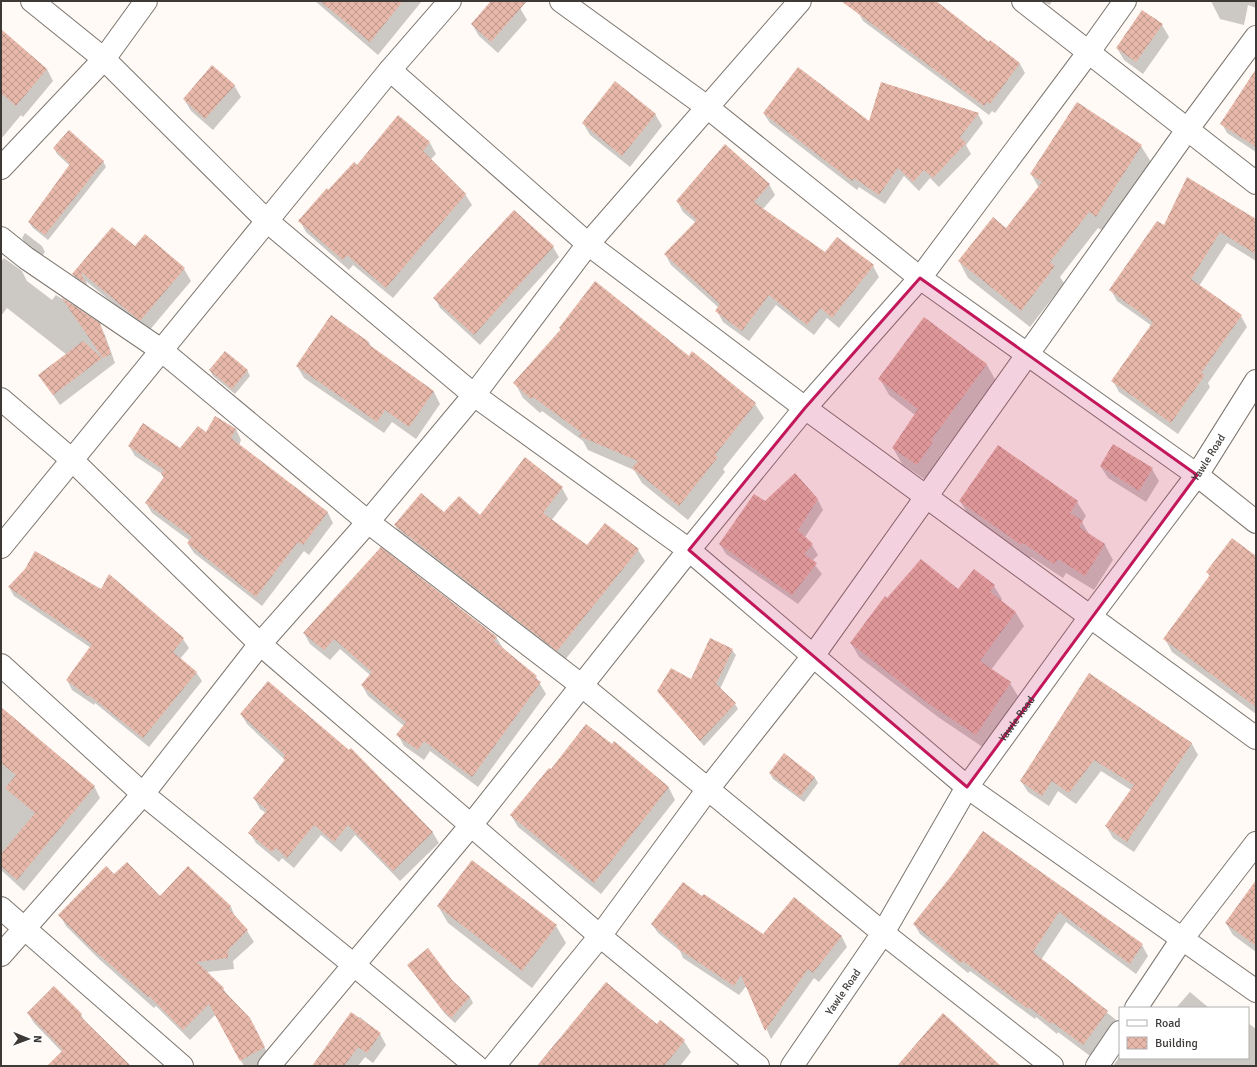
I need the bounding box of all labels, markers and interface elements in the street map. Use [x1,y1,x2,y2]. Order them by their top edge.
street label: Yawle Road [1188,431,1228,484]
street label: Yawle Road [996,693,1037,744]
street label: Yawle Road [822,966,863,1017]
legend [1119,1007,1249,1059]
text: Road [1155,1016,1181,1031]
north arrow [8,1019,48,1059]
text: N [31,1035,44,1043]
text: Building [1155,1036,1198,1051]

